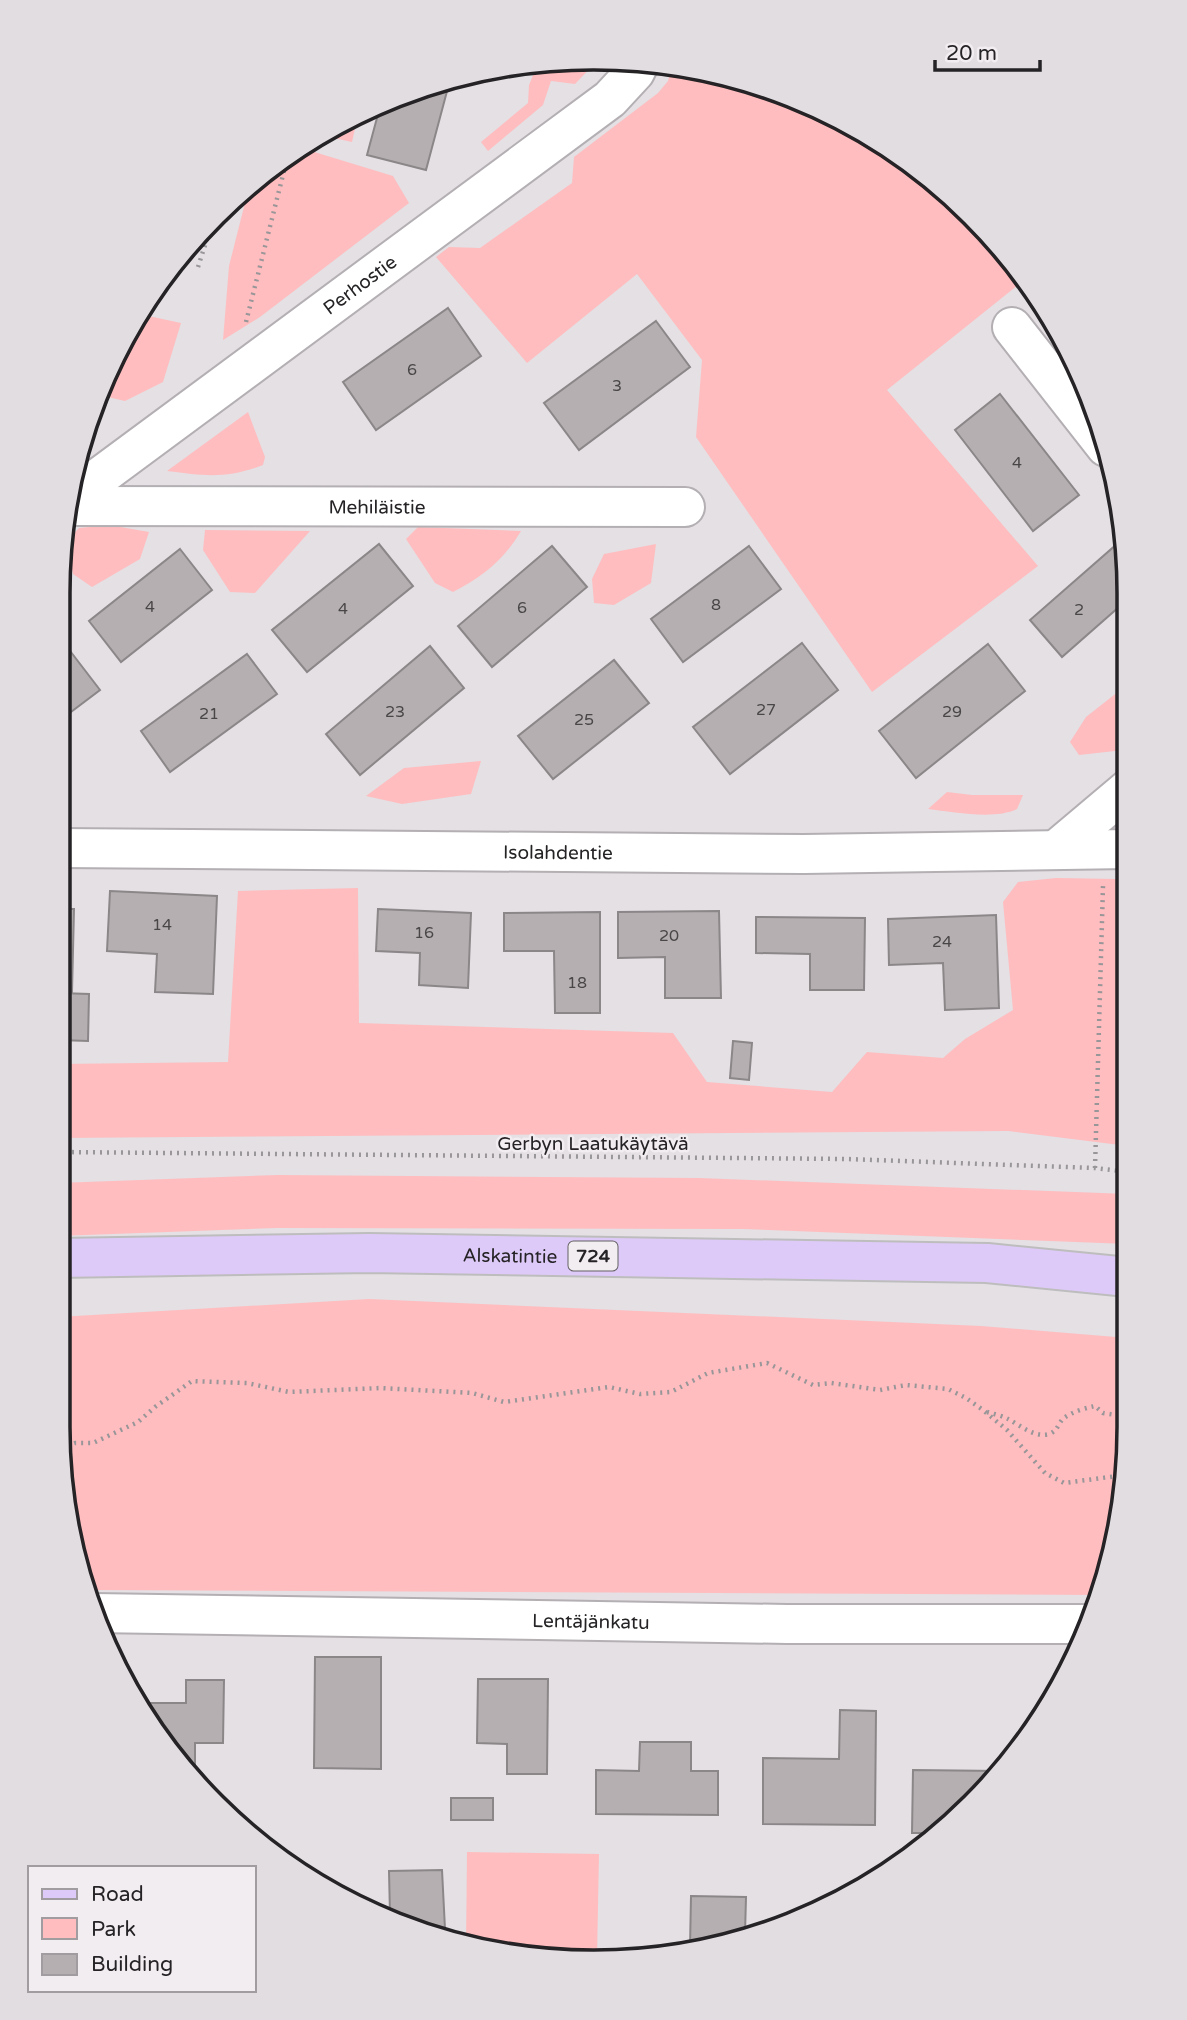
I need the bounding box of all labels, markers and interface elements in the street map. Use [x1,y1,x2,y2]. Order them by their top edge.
scale bar [935,28,1040,72]
text: 20 m [946,41,997,66]
street label: Perhostie [319,251,401,319]
house number: 6 [407,360,417,380]
house number: 3 [612,376,622,396]
house number: 4 [1012,453,1022,473]
street label: Mehiläistie [328,496,426,519]
house number: 8 [711,595,721,615]
house number: 4 [145,597,155,617]
house number: 6 [517,598,527,618]
house number: 4 [338,599,348,619]
house number: 2 [1074,600,1084,620]
house number: 27 [756,700,776,720]
house number: 23 [385,702,405,722]
house number: 29 [942,702,962,722]
house number: 21 [199,704,219,724]
house number: 25 [574,710,594,730]
street label: Isolahdentie [503,842,613,864]
house number: 14 [152,915,172,935]
house number: 16 [414,923,434,943]
house number: 20 [659,926,679,946]
house number: 24 [932,932,952,952]
house number: 18 [567,973,587,993]
street label: Gerbyn Laatukäytävä [497,1133,689,1155]
road number: 724 [568,1241,618,1270]
street label: Alskatintie [462,1245,557,1268]
street label: Lentäjänkatu [532,1610,650,1634]
legend [28,1866,256,1992]
text: Road [91,1882,144,1907]
text: Park [91,1917,136,1942]
text: Building [91,1952,173,1977]

